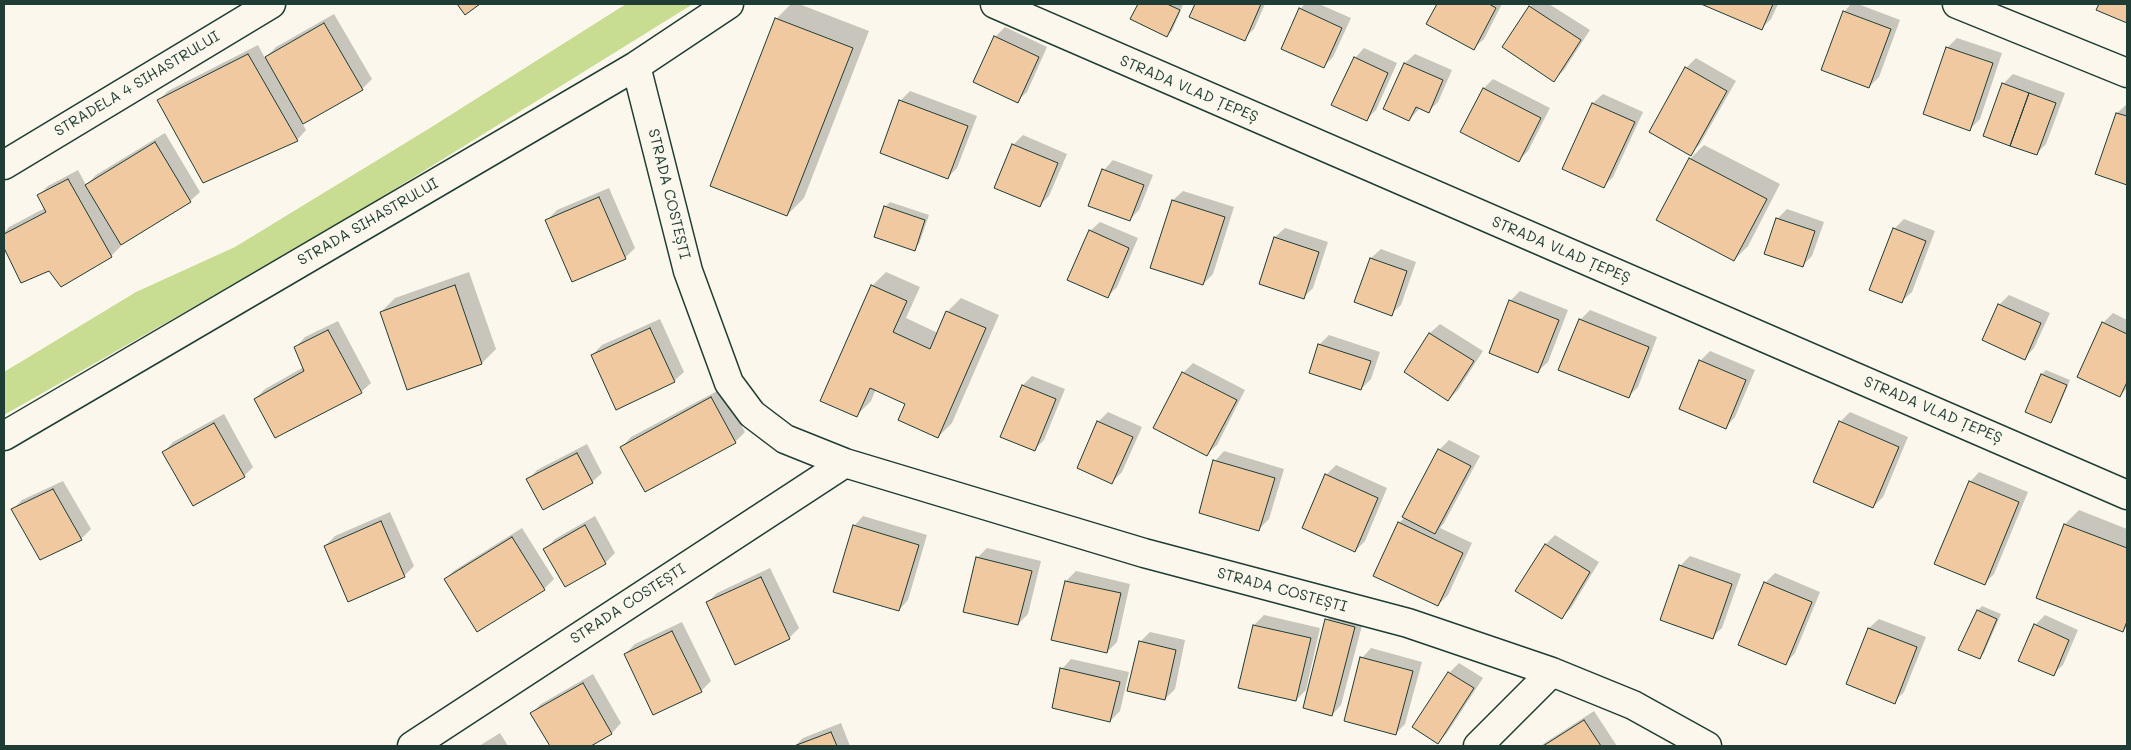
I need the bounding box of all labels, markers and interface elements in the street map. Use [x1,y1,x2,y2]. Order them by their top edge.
street label: STRADELA 4 SIHASTRULUI [51,28,223,140]
street label: STRADA VLAD ȚEPEȘ [1117,52,1261,126]
street label: STRADA COSTEȘTI [644,127,694,261]
street label: STRADA SIHASTRULUI [295,174,441,270]
street label: STRADA VLAD ȚEPEȘ [1489,213,1633,287]
street label: STRADA VLAD ȚEPEȘ [1861,373,2005,447]
street label: STRADA COSTEȘTI [567,560,689,648]
street label: STRADA COSTEȘTI [1215,564,1349,616]

